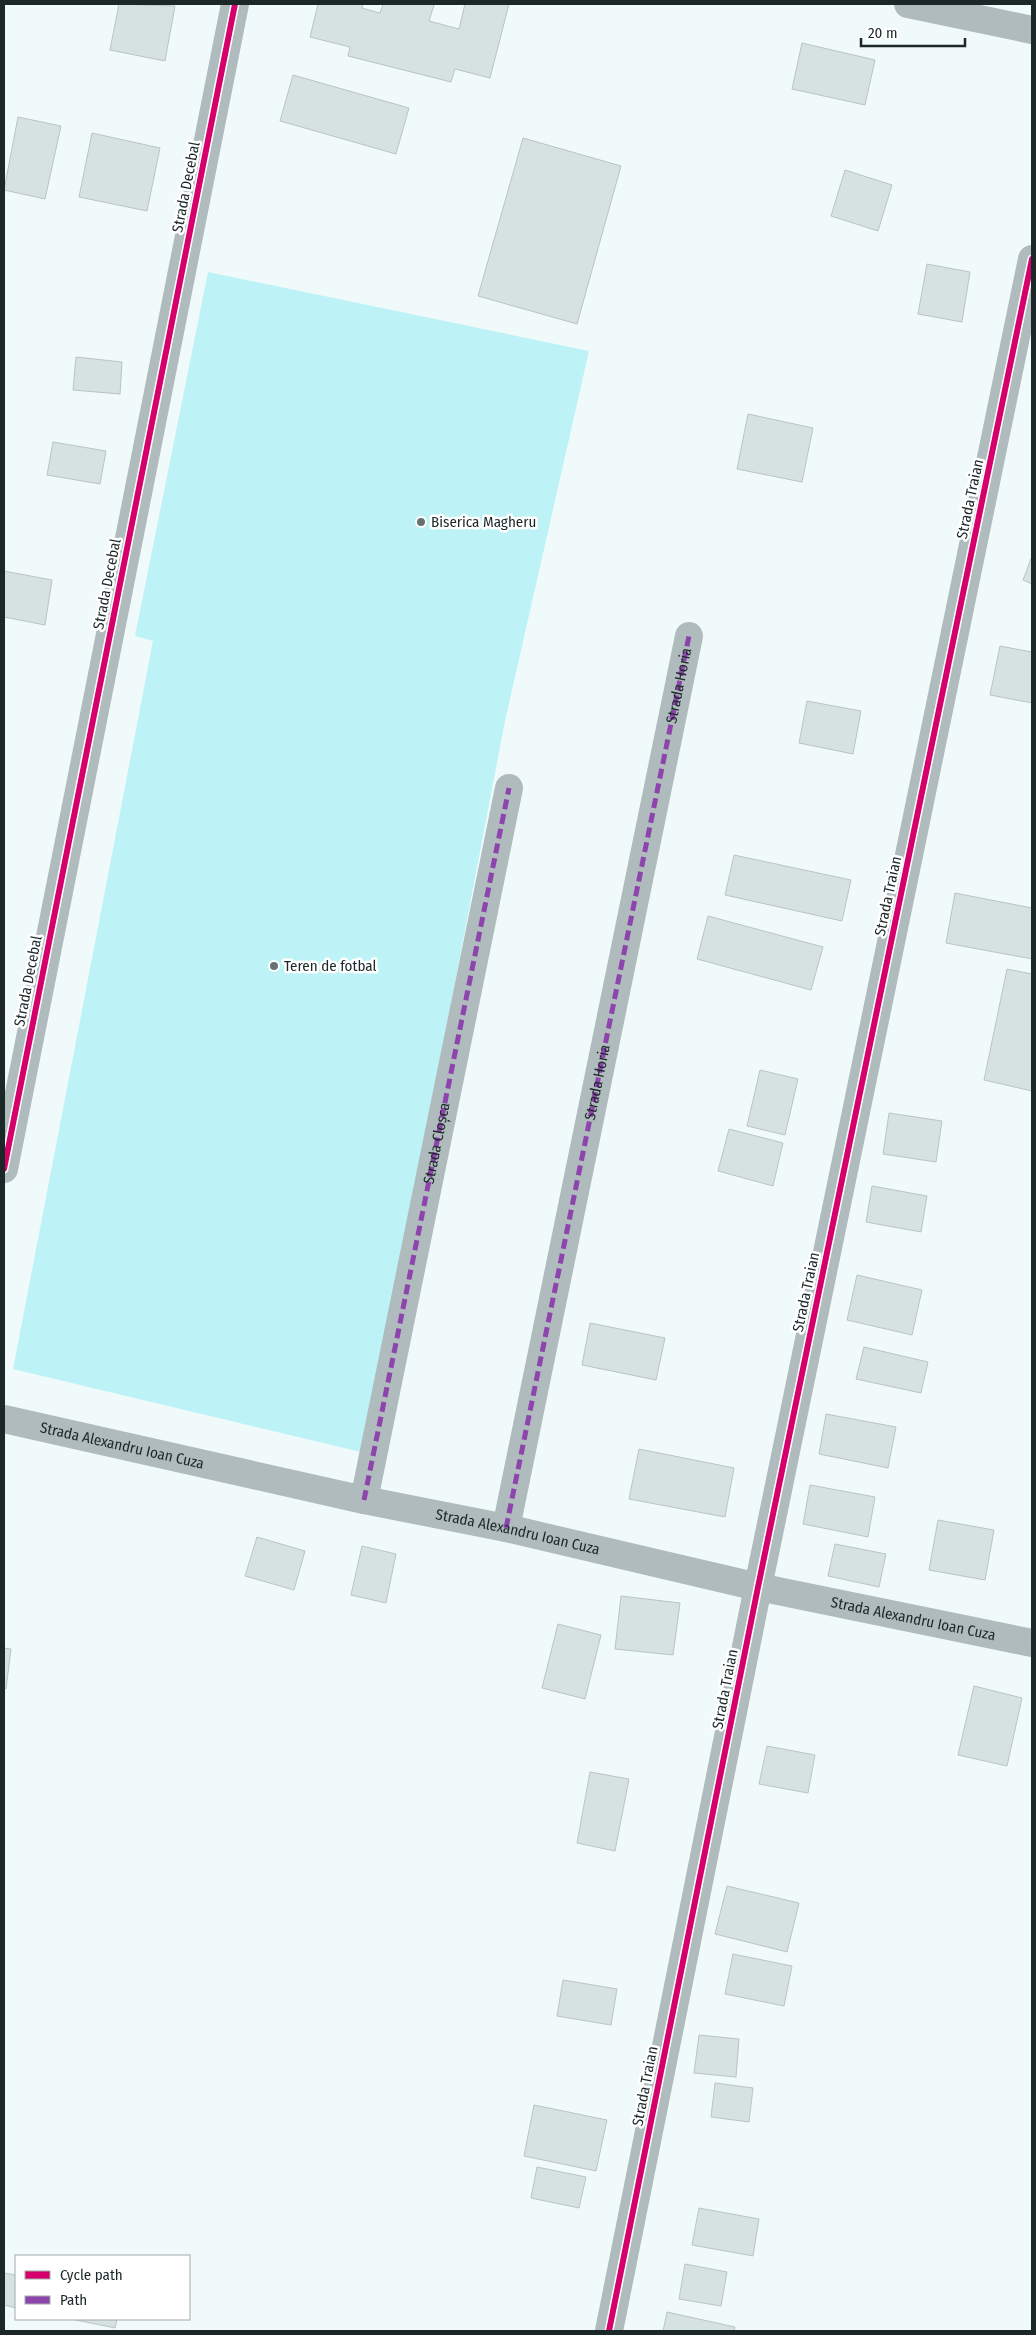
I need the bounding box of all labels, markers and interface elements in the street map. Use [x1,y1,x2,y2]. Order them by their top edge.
scale bar [861,15,965,47]
text: 20 m [868,24,898,42]
street label: Strada Decebal [168,140,204,234]
street label: Strada Traian [953,457,987,541]
place label: Biserica Magheru [431,513,536,531]
marker: Biserica Magheru [415,516,427,528]
street label: Strada Decebal [89,537,125,631]
street label: Strada Horia [662,646,695,725]
street label: Strada Traian [871,854,905,938]
street label: Strada Decebal [10,934,46,1028]
place label: Teren de fotbal [284,957,376,975]
marker: Teren de fotbal [268,960,280,972]
street label: Strada Horia [581,1043,614,1122]
street label: Strada Cloșca [420,1101,454,1186]
street label: Strada Traian [789,1250,823,1334]
street label: Strada Alexandru Ioan Cuza [38,1418,206,1473]
street label: Strada Alexandru Ioan Cuza [434,1505,602,1559]
street label: Strada Alexandru Ioan Cuza [829,1593,997,1644]
street label: Strada Traian [708,1648,742,1730]
street label: Strada Traian [628,2045,662,2127]
legend [15,2255,190,2320]
text: Cycle path [60,2266,123,2284]
text: Path [60,2291,87,2309]

